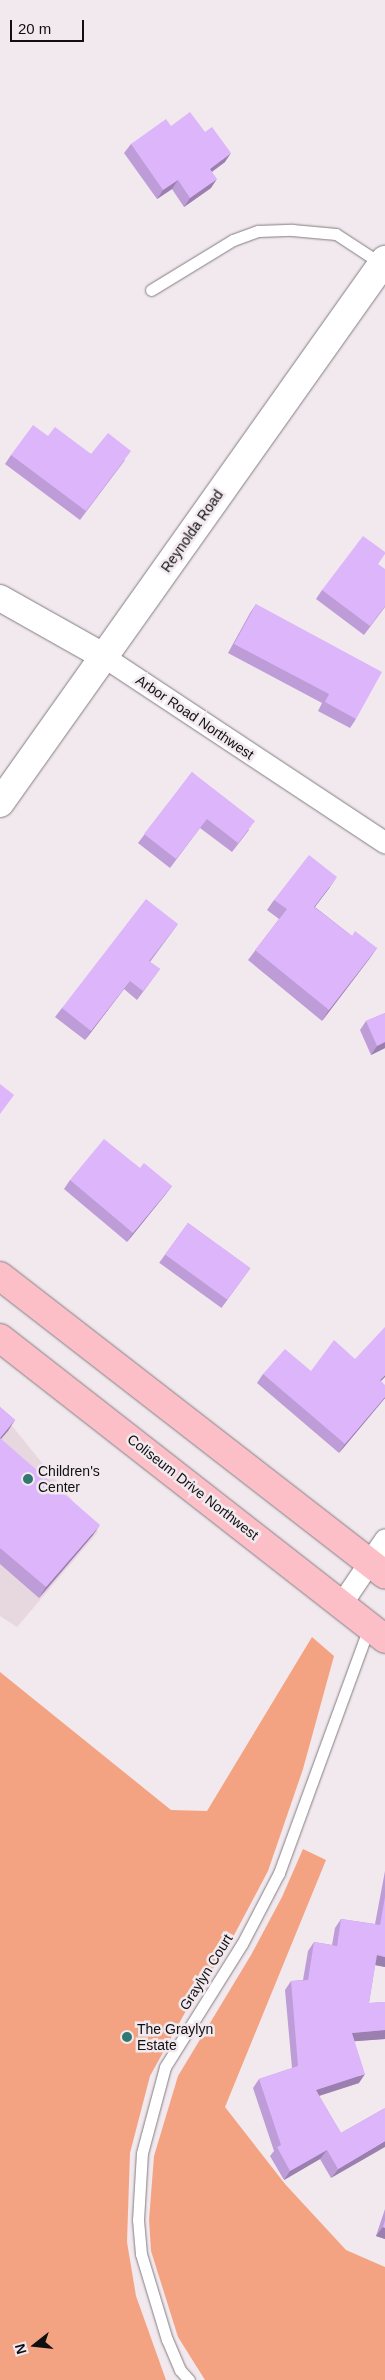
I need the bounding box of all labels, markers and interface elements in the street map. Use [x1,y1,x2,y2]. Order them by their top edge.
scale bar [12,10,86,42]
text: 20 m [18,20,51,37]
street label: Reynolda Road [157,487,227,575]
street label: Arbor Road Northwest [133,671,257,763]
street label: Coliseum Drive Northwest [124,1431,262,1543]
place label: Children's Center [38,1463,100,1495]
marker: Children's Center [22,1473,34,1485]
street label: Graylyn Court [176,1931,236,2013]
place label: The Graylyn Estate [137,2021,213,2054]
marker: The Graylyn Estate [121,2031,133,2043]
north arrow [10,2320,60,2370]
text: N [11,2342,30,2356]

